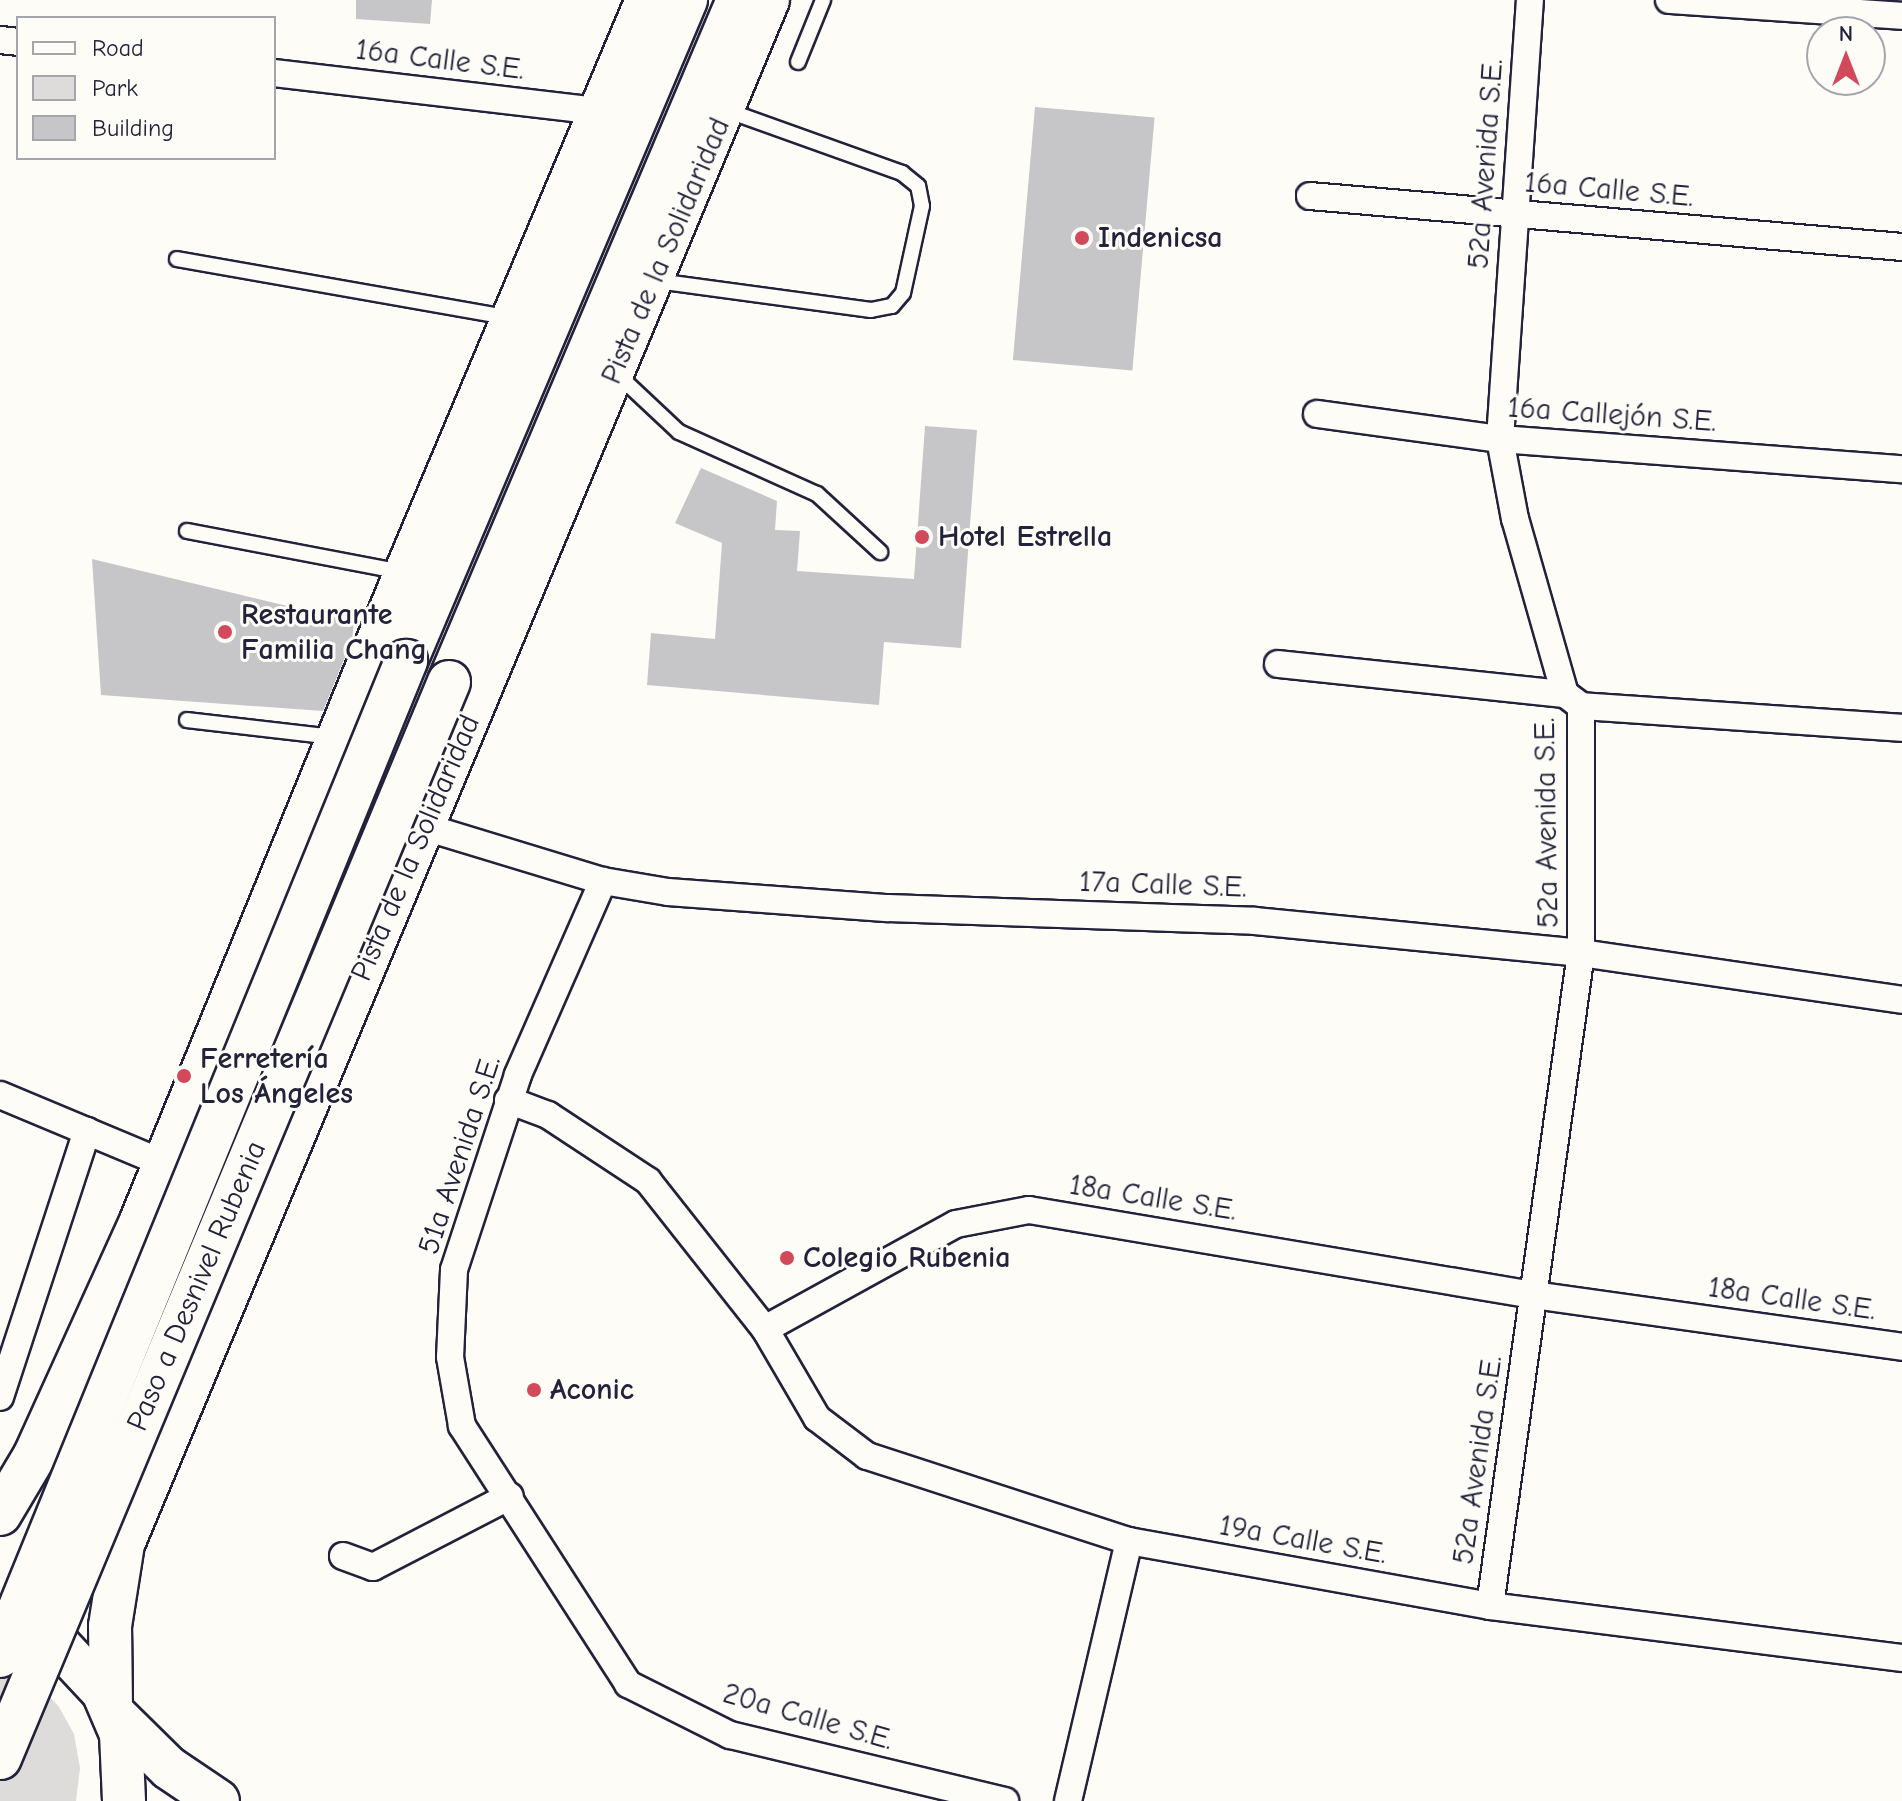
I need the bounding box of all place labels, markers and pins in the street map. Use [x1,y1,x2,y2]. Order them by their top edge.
place label: Indenicsa [1098,220,1222,256]
marker: Indenicsa [1073,229,1091,247]
place label: Hotel Estrella [938,519,1112,555]
marker: Hotel Estrella [913,528,931,546]
place label: Restaurante Familia Chang [241,597,427,668]
marker: Restaurante Familia Chang [216,623,234,641]
place label: Ferretería Los Ángeles [200,1041,353,1112]
marker: Ferretería Los Ángeles [175,1067,193,1085]
place label: Colegio Rubenia [803,1240,1011,1276]
marker: Colegio Rubenia [778,1249,796,1267]
place label: Aconic [550,1372,634,1408]
marker: Aconic [525,1381,543,1399]

